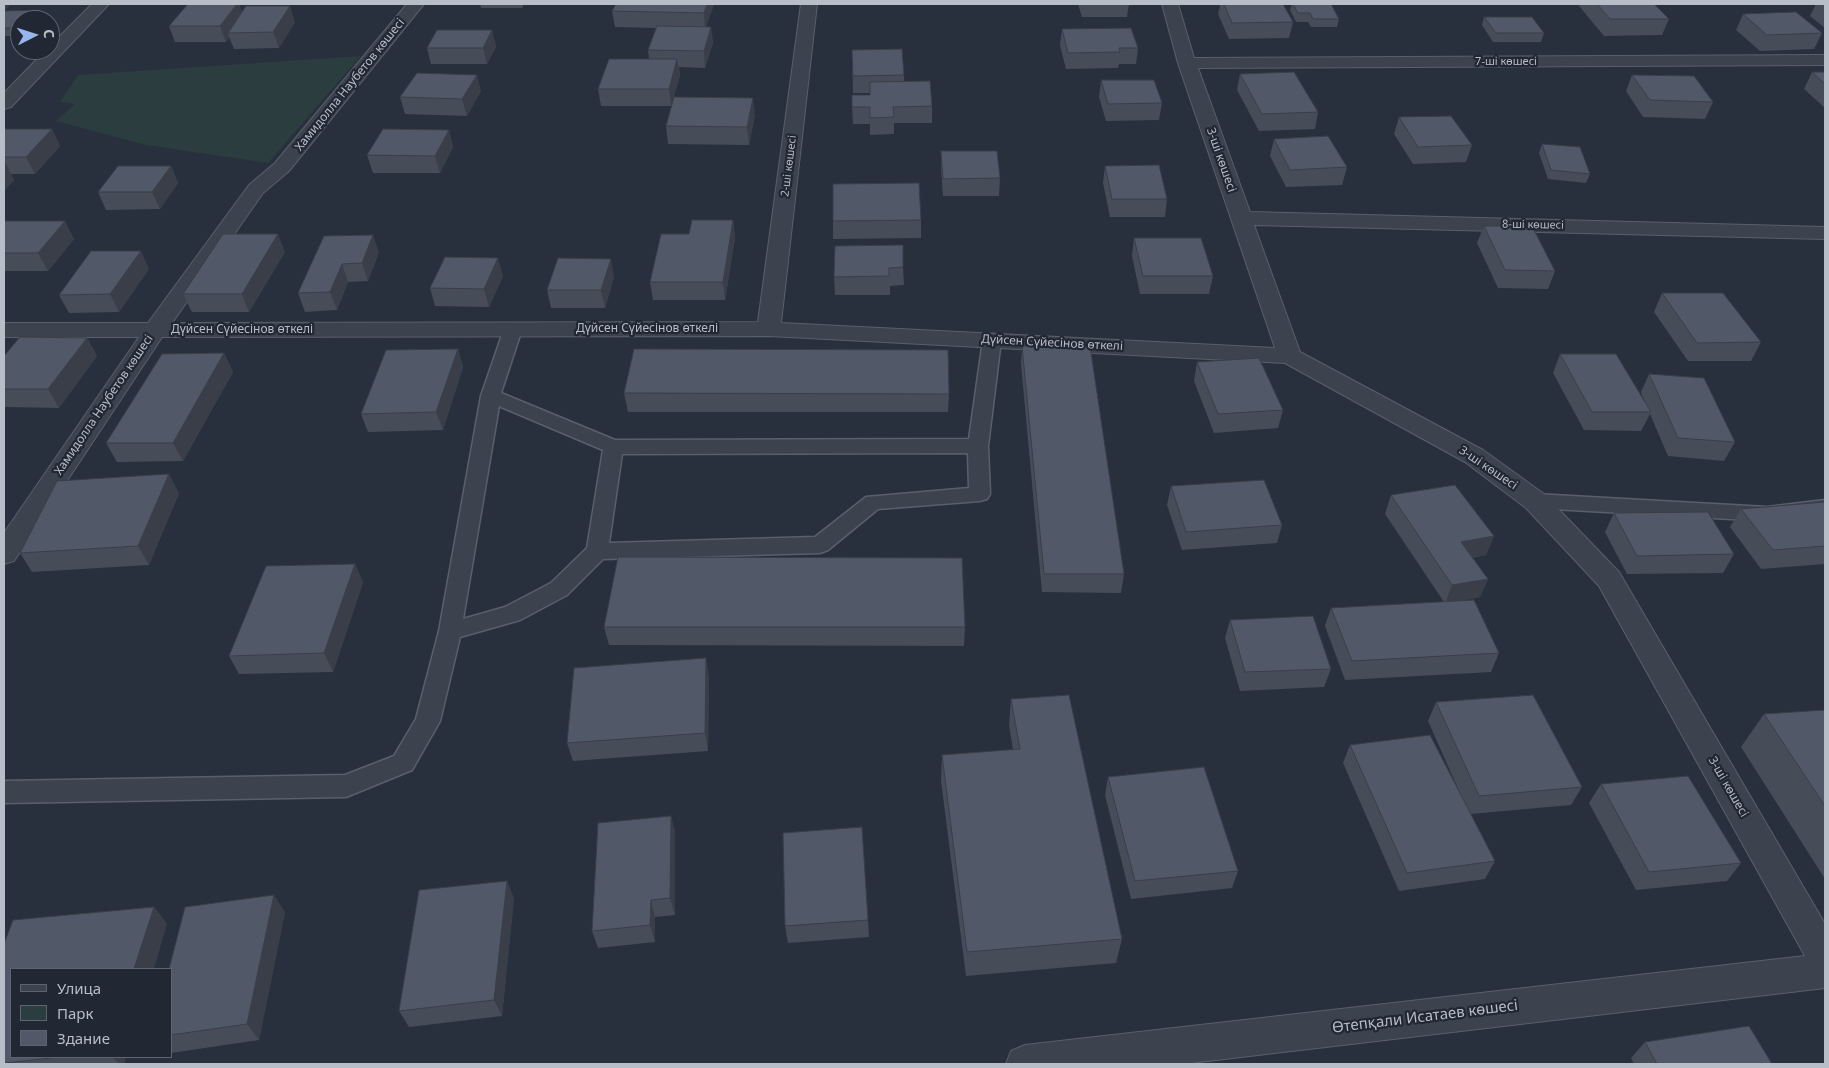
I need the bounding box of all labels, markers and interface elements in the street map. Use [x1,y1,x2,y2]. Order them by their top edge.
north arrow [10,10,60,60]
street label: Хамидолла Наубетов көшесі [292,16,408,154]
text: С [40,28,59,39]
street label: 7-ші көшесі [1475,55,1537,69]
street label: 3-ші көшесі [1203,126,1239,194]
street label: 2-ші көшесі [779,135,799,197]
street label: 8-ші көшесі [1502,218,1564,232]
street label: Дүйсен Сүйесінов өткелі [576,322,718,336]
street label: Дүйсен Сүйесінов өткелі [171,323,313,337]
street label: Хамидолла Наубетов көшесі [52,332,156,478]
street label: Дүйсен Сүйесінов өткелі [981,332,1123,354]
street label: 3-ші көшесі [1456,443,1520,493]
street label: 3-ші көшесі [1705,754,1751,820]
legend [10,968,172,1058]
text: Улица [57,978,101,998]
street label: Өтепқали Исатаев көшесі [1331,997,1519,1037]
text: Парк [57,1003,93,1023]
text: Здание [57,1028,110,1048]

